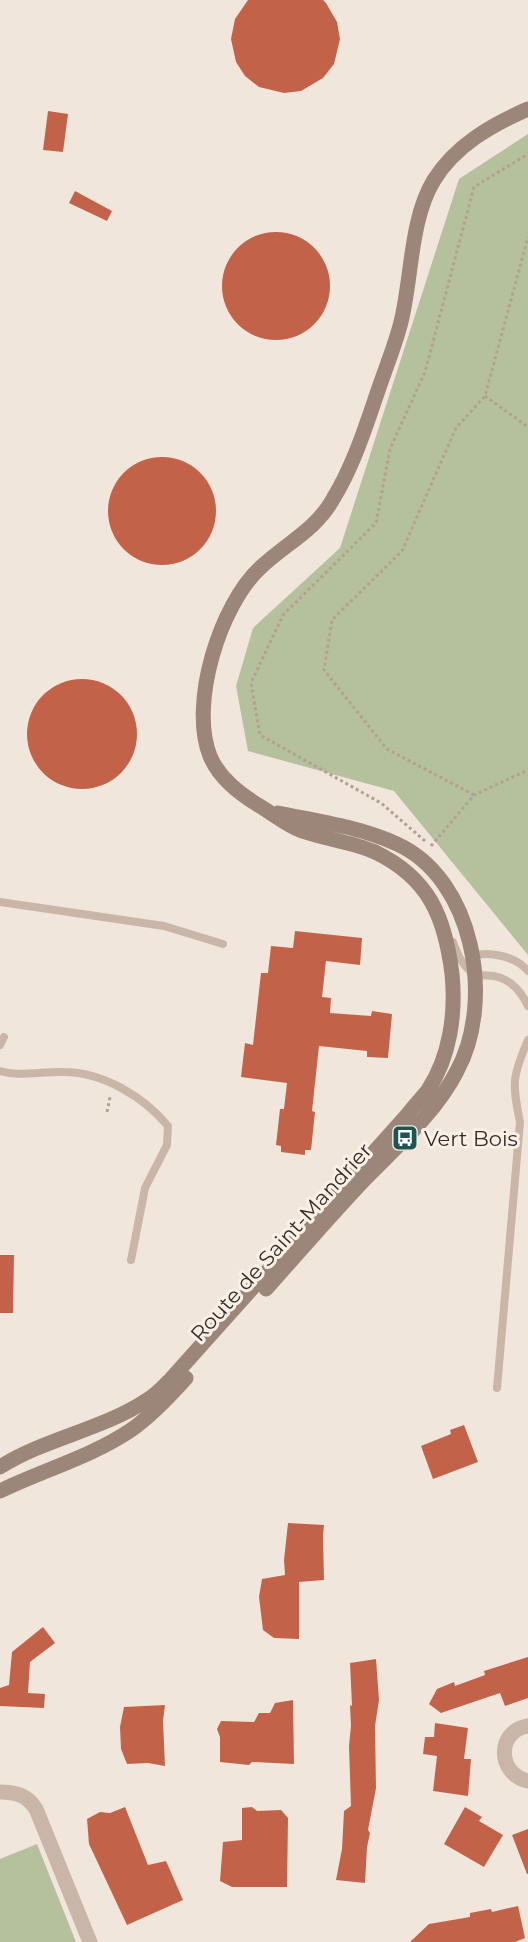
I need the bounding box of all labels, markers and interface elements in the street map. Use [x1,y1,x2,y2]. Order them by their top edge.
bus stop icon: Vert Bois [390,1123,420,1153]
place label: Vert Bois [424,1126,518,1151]
street label: Route de Saint-Mandrier [185,1138,377,1346]

